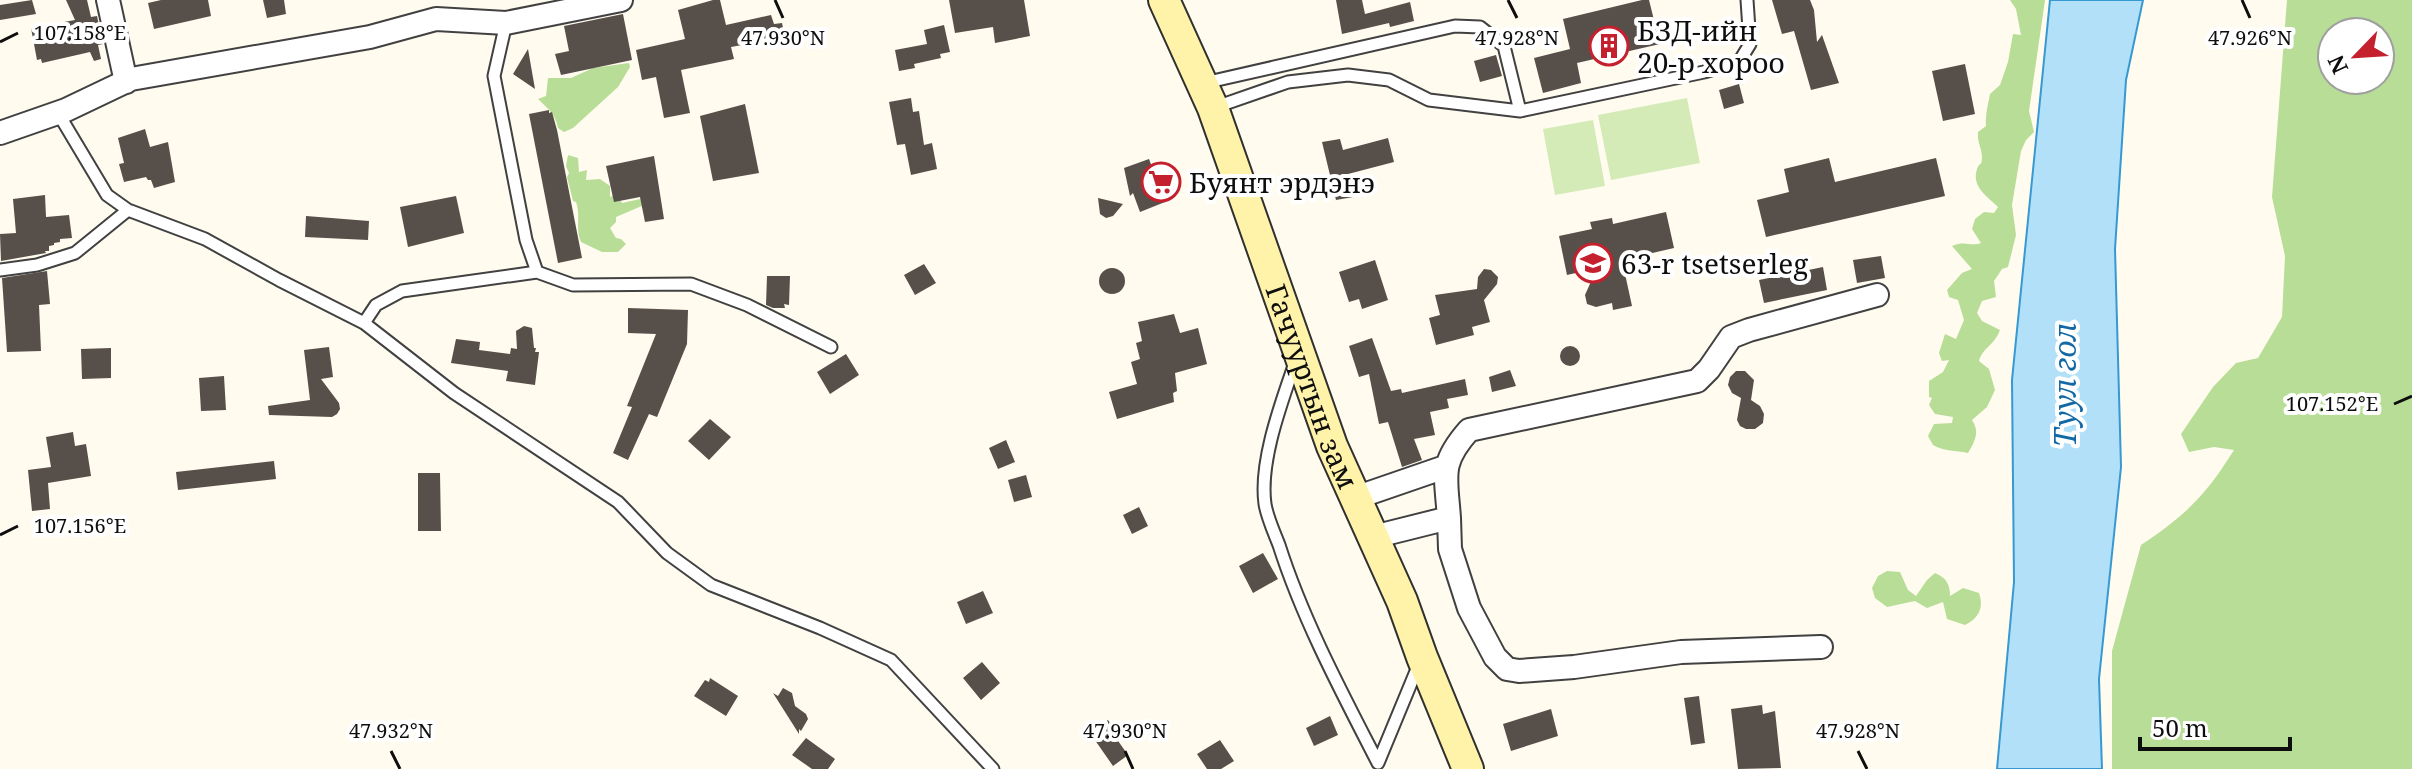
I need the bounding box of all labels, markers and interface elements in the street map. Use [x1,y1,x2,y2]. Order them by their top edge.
place label: БЗД-ийн 20-р хороо [1637,11,1785,81]
north arrow [2316,16,2396,96]
text: 107.158°E [34,19,126,46]
text: 47.930°N [741,24,825,51]
text: 47.928°N [1475,24,1559,51]
text: 47.926°N [2208,24,2292,51]
building icon: БЗД-ийн 20-р хороо [1588,25,1630,67]
text: N [2320,51,2354,79]
supermarket icon: Буянт эрдэнэ [1140,161,1182,203]
place label: Буянт эрдэнэ [1189,163,1375,201]
school or university icon: 63-r tsetserleg [1572,242,1614,284]
place label: 63-r tsetserleg [1621,244,1808,282]
street label: Гачууртын зам [1257,279,1368,495]
water label: Туул гол [2044,323,2085,447]
text: 107.152°E [2286,390,2378,417]
text: 107.156°E [34,512,126,539]
scale bar [2140,701,2290,751]
text: 50 m [2152,711,2208,744]
text: 47.932°N [349,717,433,744]
text: 47.930°N [1083,717,1167,744]
text: 47.928°N [1816,717,1900,744]

